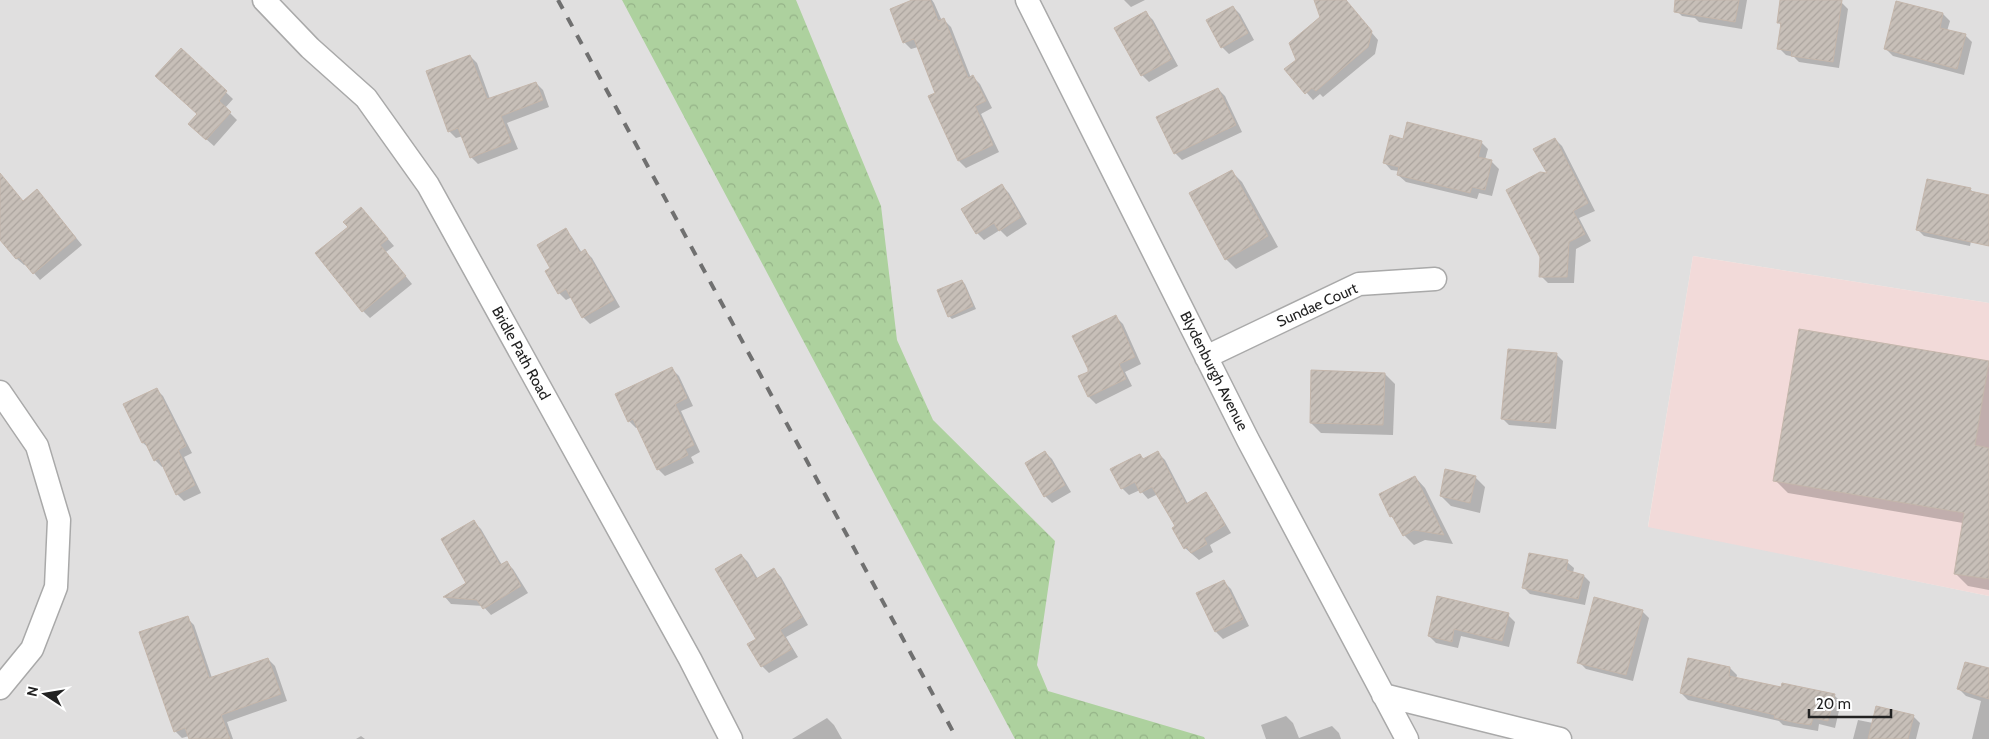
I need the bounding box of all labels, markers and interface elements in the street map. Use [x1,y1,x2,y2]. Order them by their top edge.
street label: Sundae Court [1274,279,1360,331]
street label: Bridle Path Road [488,303,554,403]
street label: Blydenburgh Avenue [1176,308,1252,434]
north arrow [20,669,70,719]
text: N [22,685,42,698]
scale bar [1809,686,1892,718]
text: 20 m [1816,695,1851,713]

